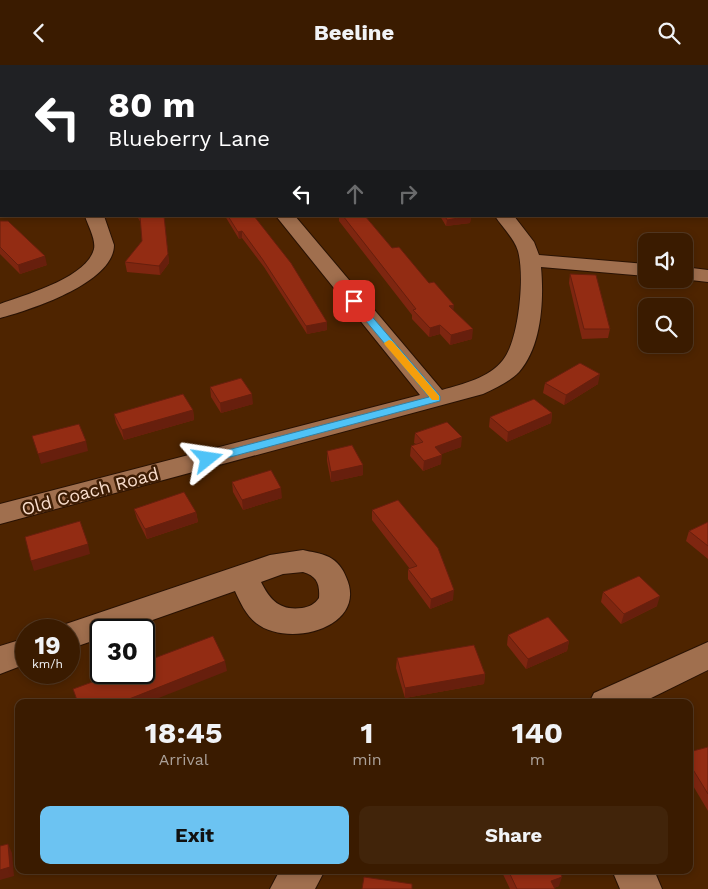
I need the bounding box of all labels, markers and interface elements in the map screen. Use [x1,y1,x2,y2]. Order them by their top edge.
icon: back [25,19,53,47]
icon: search [655,19,683,47]
text: Beeline [314,20,394,45]
text: 80 m [108,84,195,126]
icon: left [25,85,90,150]
text: Blueberry Lane [108,126,270,151]
icon: left [288,180,316,208]
icon: ahead [341,180,369,208]
icon: right [394,180,422,208]
map controls [638,233,693,353]
button: sound [638,233,693,288]
pin [333,280,375,322]
icon: arrive [340,287,368,315]
button: search [638,298,693,353]
position arrow [181,432,233,484]
street label: Old Coach Road [19,463,161,519]
speed limit sign: 30 [90,619,155,684]
text: 19 [34,631,61,660]
text: km/h [32,657,63,671]
text: 18:45 [145,715,222,750]
text: 1 [361,715,373,750]
text: 140 [512,715,563,750]
text: Arrival [159,750,209,769]
text: min [352,750,382,769]
text: m [530,750,545,769]
button: Exit [40,806,349,864]
button: Share [359,806,668,864]

